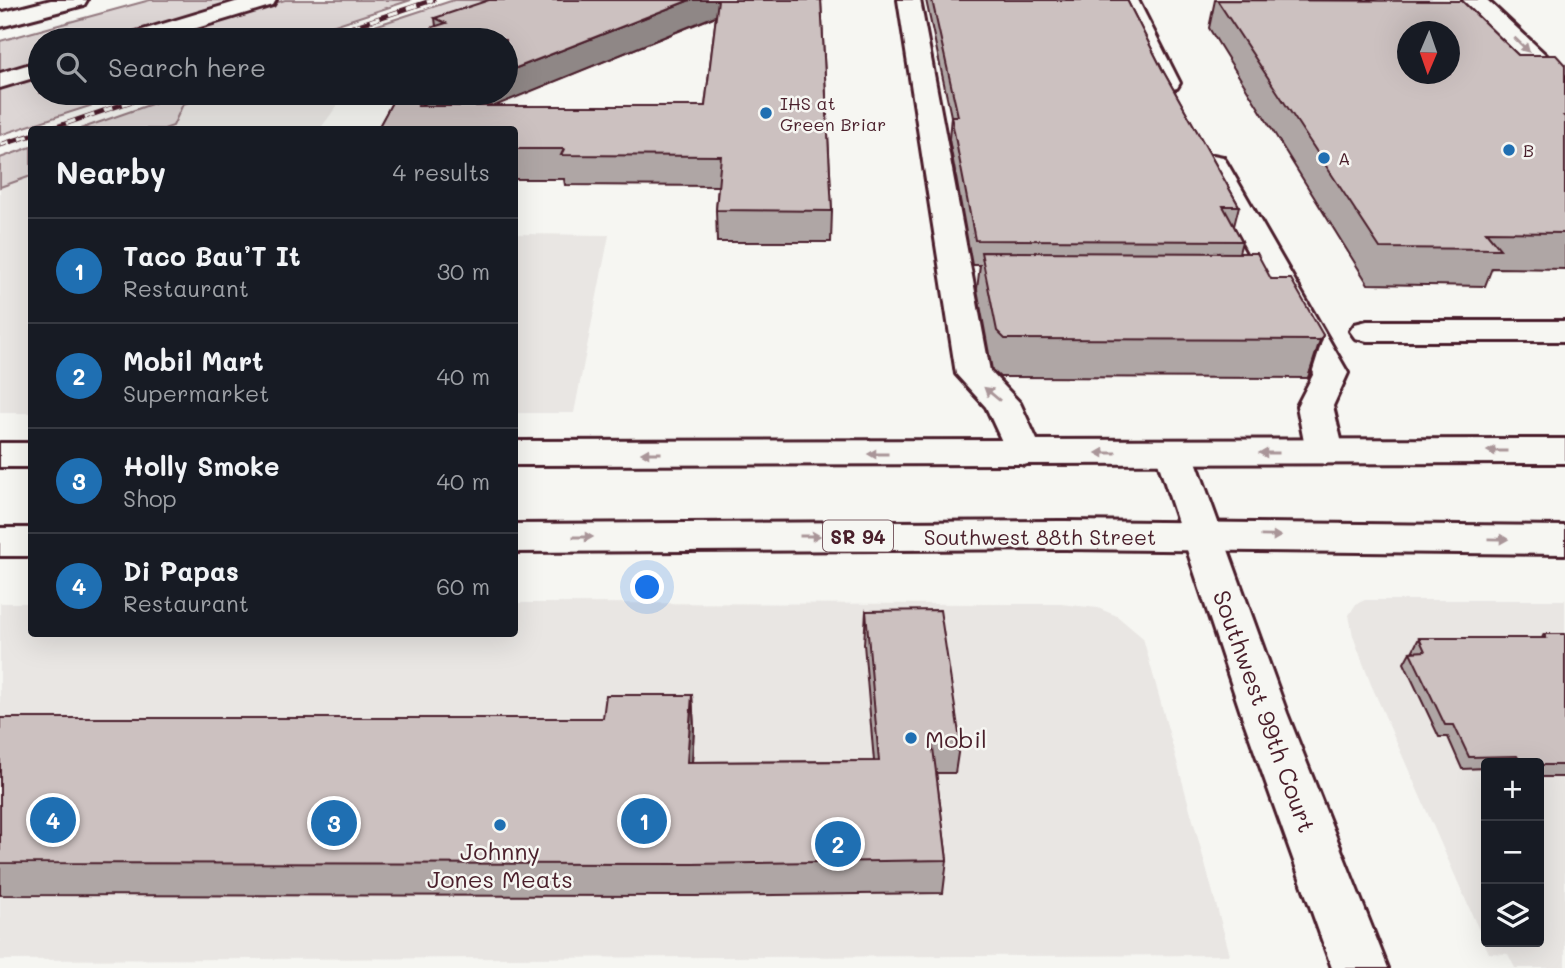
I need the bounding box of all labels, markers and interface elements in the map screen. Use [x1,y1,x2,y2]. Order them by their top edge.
north arrow [1397,21,1460,84]
search box [28,28,518,105]
one-way arrow [1513,36,1530,53]
icon: search [52,48,90,86]
text: Search here [108,50,266,84]
place label: IHS at Green Briar [780,91,886,136]
marker: IHS at Green Briar [758,105,774,121]
place label: B [1523,138,1534,162]
marker: B [1501,142,1517,158]
place label: A [1338,146,1350,170]
marker: A [1316,150,1332,166]
text: Nearby [56,152,166,192]
text: 4 results [393,157,490,187]
text: Taco Bau’T It [123,239,301,273]
text: 1 [74,256,84,286]
text: 30 m [437,256,490,286]
text: Restaurant [123,273,249,303]
text: Mobil Mart [123,344,264,378]
text: 2 [73,361,85,391]
text: 40 m [437,361,490,391]
text: Supermarket [123,378,269,408]
one-way arrow [984,387,1001,402]
one-way arrow [1486,445,1508,457]
one-way arrow [640,447,662,459]
one-way arrow [1094,447,1116,459]
one-way arrow [1258,447,1280,459]
one-way arrow [867,448,889,460]
text: Holly Smoke [123,449,279,483]
text: 3 [72,466,86,496]
text: 40 m [437,466,490,496]
text: Shop [123,483,177,513]
road number: SR 94 [823,520,893,552]
street label: Southwest 88th Street [924,523,1156,550]
one-way arrow [799,530,821,542]
one-way arrow [1260,530,1282,542]
one-way arrow [572,531,594,543]
one-way arrow [1487,533,1509,545]
text: Di Papas [123,554,239,588]
your location [630,570,664,604]
text: 4 [72,571,86,601]
text: 60 m [436,571,490,601]
street label: Southwest 99th Court [1207,586,1323,836]
text: Restaurant [123,588,249,618]
place label: Mobil [925,723,987,754]
marker: Mobil [903,730,919,746]
map controls [1481,758,1544,947]
button: + [1481,758,1544,821]
pin: 4 [30,794,76,846]
pin: 1 [621,795,667,847]
pin: 3 [311,797,357,849]
marker: Johnny Jones Meats [492,817,508,833]
pin: 2 [815,818,861,870]
button: − [1481,821,1544,884]
place label: Johnny Jones Meats [427,835,573,894]
button: layers [1481,884,1544,947]

